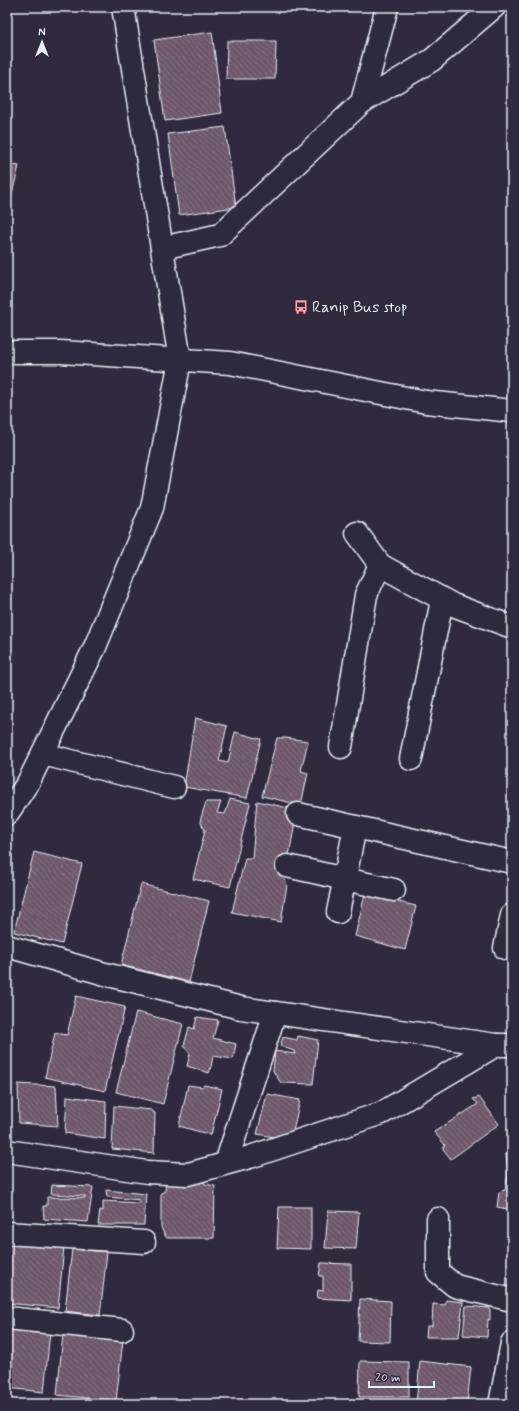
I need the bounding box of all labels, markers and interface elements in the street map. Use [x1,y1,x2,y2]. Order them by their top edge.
north arrow [22,22,62,62]
text: N [38,26,46,40]
place label: Ranip Bus stop [312,297,407,318]
bus stop icon: Ranip Bus stop [293,299,309,315]
scale bar [369,1363,434,1389]
text: 20 m [375,1370,401,1386]

